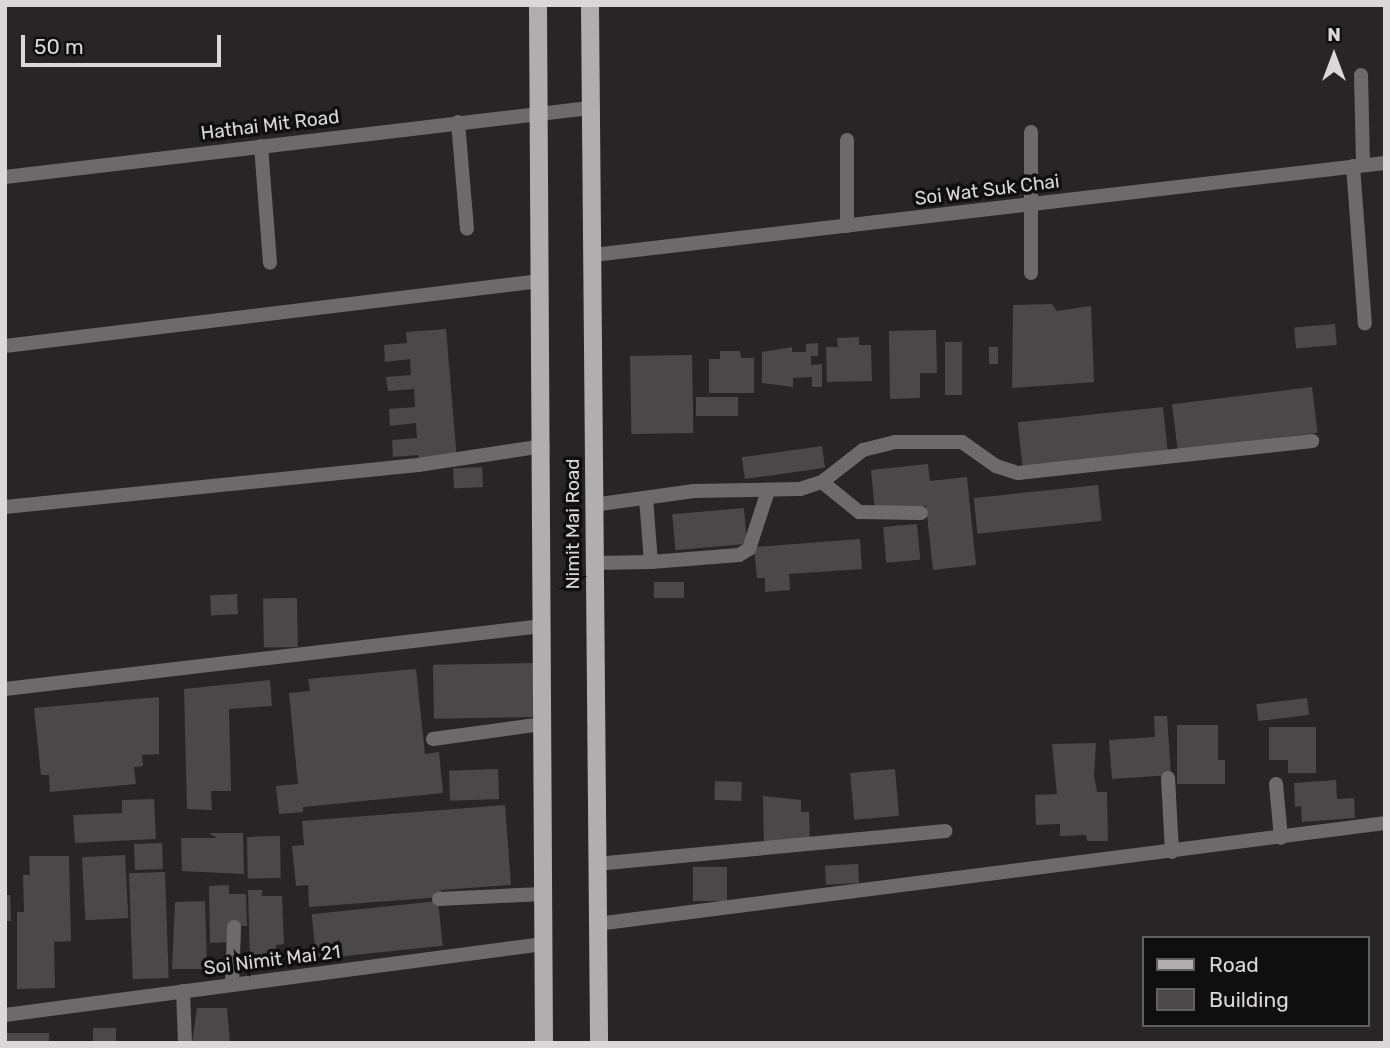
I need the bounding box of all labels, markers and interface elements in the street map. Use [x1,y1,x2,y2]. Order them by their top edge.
scale bar [24,21,224,65]
north arrow [1299,21,1369,91]
text: N [1327,23,1341,46]
text: 50 m [34,34,84,59]
street label: Hathai Mit Road [199,105,341,145]
street label: Soi Wat Suk Chai [913,170,1061,210]
street label: Nimit Mai Road [562,458,584,590]
legend [1142,936,1369,1027]
street label: Soi Nimit Mai 21 [202,940,342,980]
text: Road [1209,952,1259,977]
text: Building [1209,987,1289,1012]

